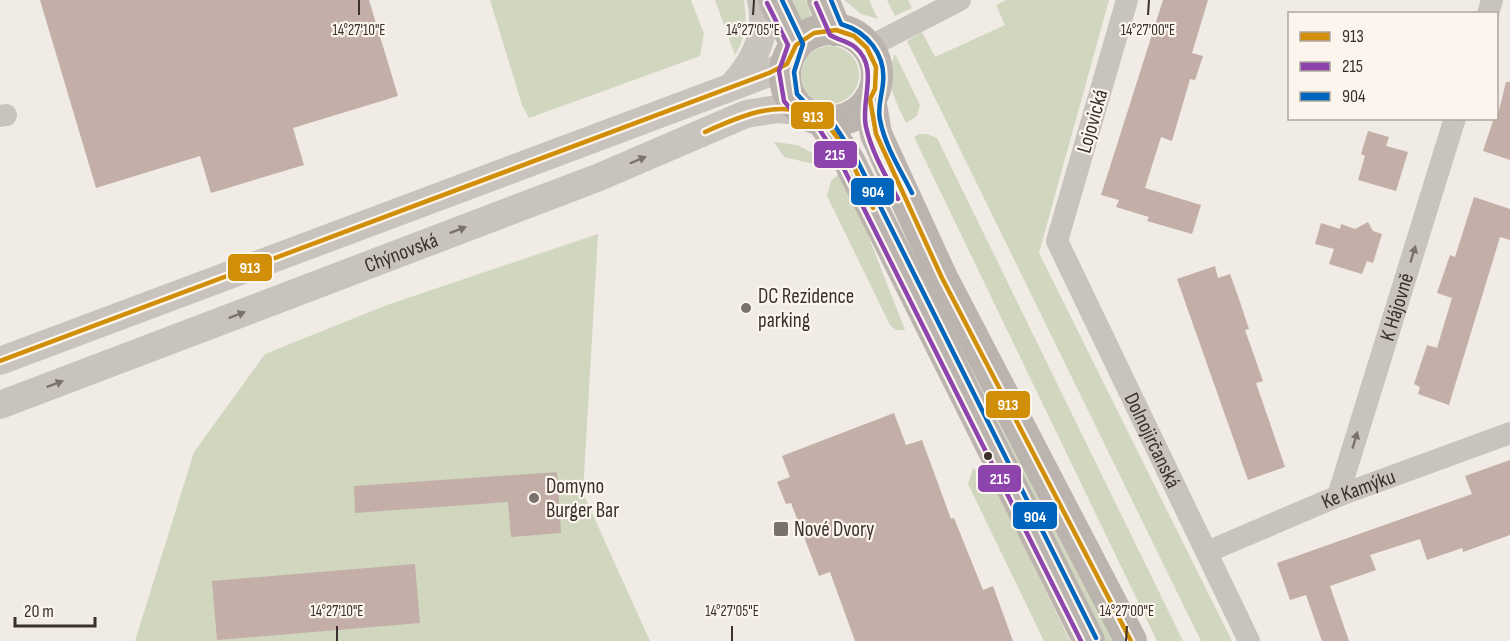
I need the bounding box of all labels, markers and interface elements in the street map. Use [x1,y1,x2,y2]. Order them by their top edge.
legend [1288,12,1498,120]
text: 14°27'10"E [333,21,385,40]
text: 14°27'05"E [726,21,780,40]
text: 14°27'00"E [1121,21,1175,40]
text: 913 [1342,26,1364,47]
text: 215 [1342,56,1363,77]
street label: Lojovická [1071,86,1113,156]
text: 904 [1342,86,1366,107]
line badge: 913 [790,101,835,130]
text: 913 [802,108,824,127]
line badge: 215 [813,140,858,169]
text: 215 [825,146,845,165]
one-way arrow [630,155,648,165]
line badge: 904 [850,177,895,206]
text: 904 [862,183,885,202]
one-way arrow [449,225,467,234]
street label: Chýnovská [361,228,441,278]
one-way arrow [1409,245,1418,263]
line badge: 913 [227,253,273,282]
text: 913 [239,259,261,278]
street label: K Hájovně [1375,270,1419,344]
place label: DC Rezidence parking [758,284,854,333]
marker: DC Rezidence parking [739,301,753,315]
one-way arrow [228,310,246,319]
one-way arrow [46,379,64,389]
street label: Dolnojirčanská [1119,389,1186,492]
line badge: 913 [985,390,1031,419]
text: 913 [997,396,1019,415]
one-way arrow [1351,431,1360,449]
unlabelled marker [982,450,994,462]
line badge: 215 [977,464,1022,493]
street label: Ke Kamýku [1318,464,1399,515]
text: 215 [990,470,1010,489]
place label: Domyno Burger Bar [546,474,619,523]
marker: Domyno Burger Bar [527,491,541,505]
line badge: 904 [1012,501,1058,530]
text: 904 [1024,508,1047,527]
place label: Nové Dvory [794,517,874,542]
marker: Nové Dvory [772,520,790,538]
scale bar [15,590,94,628]
text: 20 m [24,601,54,622]
text: 14°27'10"E [311,602,363,621]
text: 14°27'05"E [705,602,759,621]
text: 14°27'00"E [1100,602,1154,621]

